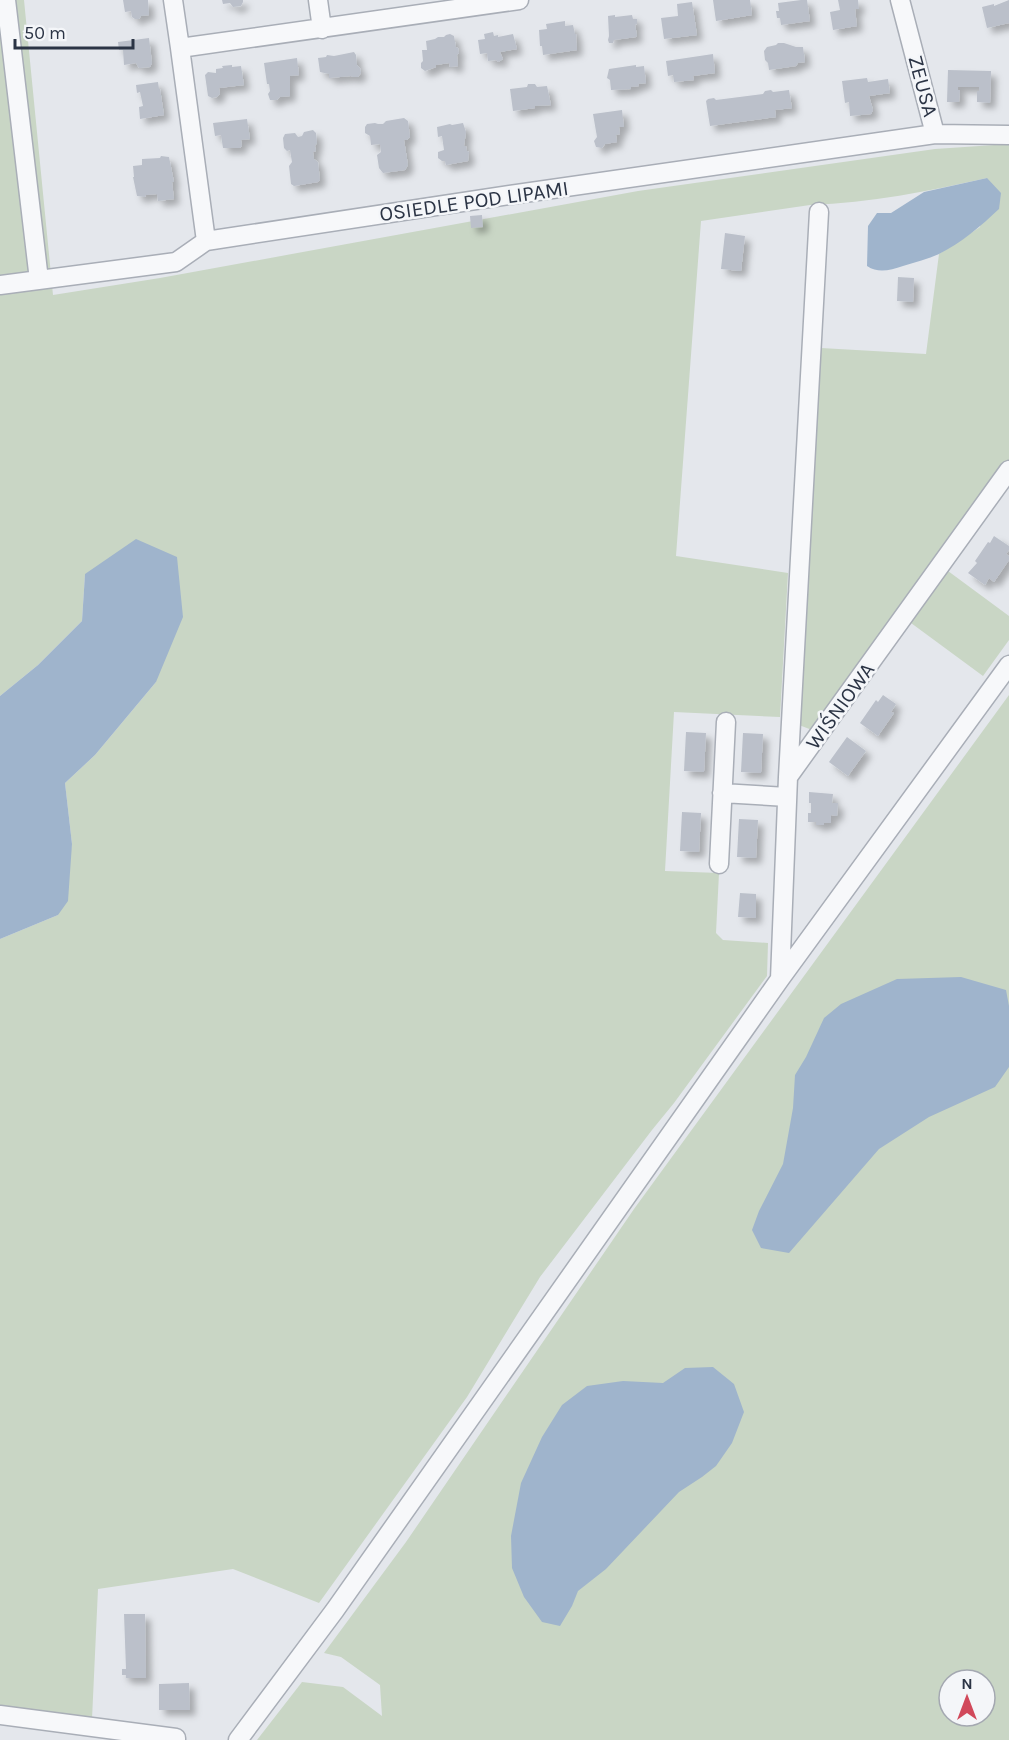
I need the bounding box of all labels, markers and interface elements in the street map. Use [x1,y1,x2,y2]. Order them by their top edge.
scale bar [15,12,134,50]
text: 50 m [24,22,66,44]
street label: ZEUSA [903,53,943,119]
street label: OSIEDLE POD LIPAMI [378,176,570,226]
street label: WIŚNIOWA [801,658,879,754]
north arrow [937,1668,997,1728]
text: N [961,1674,973,1693]

